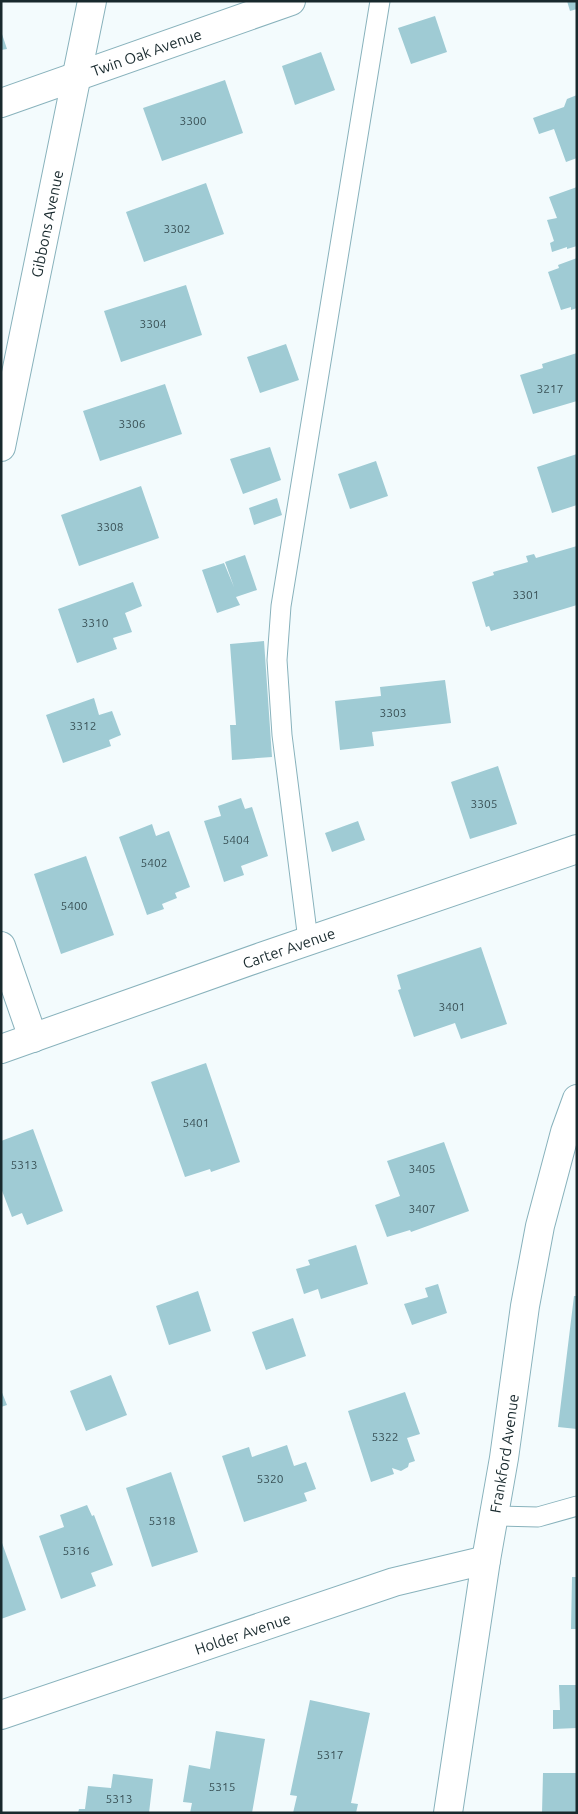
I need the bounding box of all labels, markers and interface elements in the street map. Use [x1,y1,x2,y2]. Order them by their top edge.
street label: Twin Oak Avenue [89,25,204,79]
house number: 3300 [179,114,207,127]
street label: Gibbons Avenue [27,168,66,279]
house number: 3302 [163,222,191,235]
house number: 3304 [139,317,167,330]
house number: 3217 [536,382,564,395]
house number: 3306 [118,417,146,430]
house number: 3308 [96,520,124,533]
house number: 3301 [512,588,540,601]
house number: 3310 [81,616,109,629]
house number: 3303 [379,706,407,719]
house number: 3312 [69,719,97,732]
house number: 3305 [470,797,498,810]
house number: 5404 [222,833,250,846]
house number: 5402 [140,856,168,869]
house number: 5400 [60,899,88,912]
street label: Carter Avenue [240,924,337,971]
house number: 3401 [438,1000,466,1013]
house number: 5401 [182,1116,210,1129]
house number: 5313 [10,1158,38,1171]
house number: 3405 [408,1162,436,1175]
house number: 3407 [408,1202,436,1215]
street label: Frankford Avenue [486,1393,521,1514]
house number: 5322 [371,1430,399,1443]
house number: 5320 [256,1472,284,1485]
house number: 5318 [148,1514,176,1527]
house number: 5316 [62,1544,90,1557]
street label: Holder Avenue [192,1609,293,1657]
house number: 5317 [316,1748,344,1761]
house number: 5315 [208,1780,236,1793]
house number: 5313 [105,1792,133,1805]

